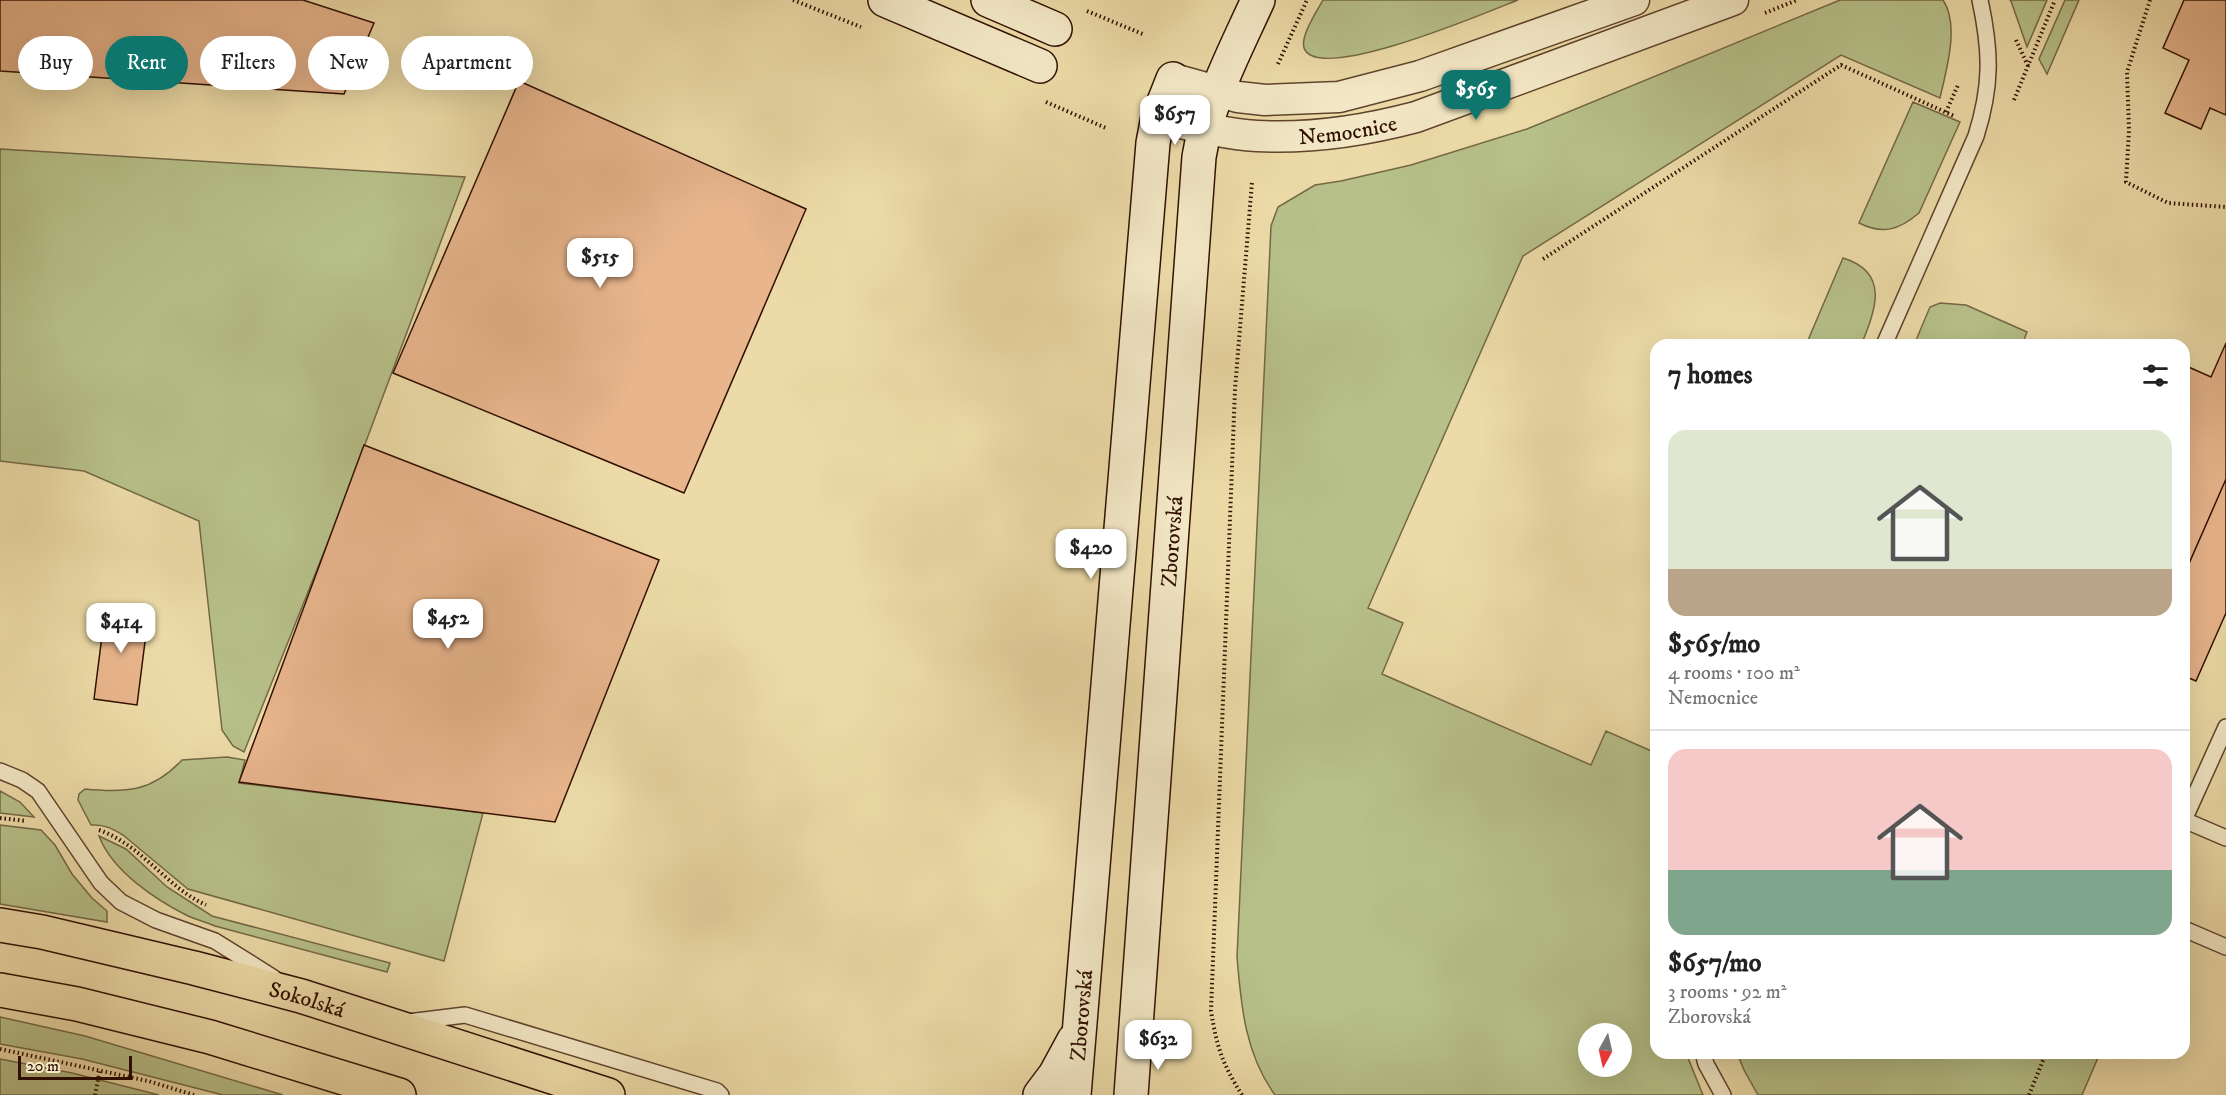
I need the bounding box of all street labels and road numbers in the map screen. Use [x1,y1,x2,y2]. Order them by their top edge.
street label: Nemocnice [1298,110,1400,151]
street label: Zborovská [1156,494,1189,588]
street label: Zborovská [1065,968,1099,1062]
street label: Sokolská [266,976,349,1024]

